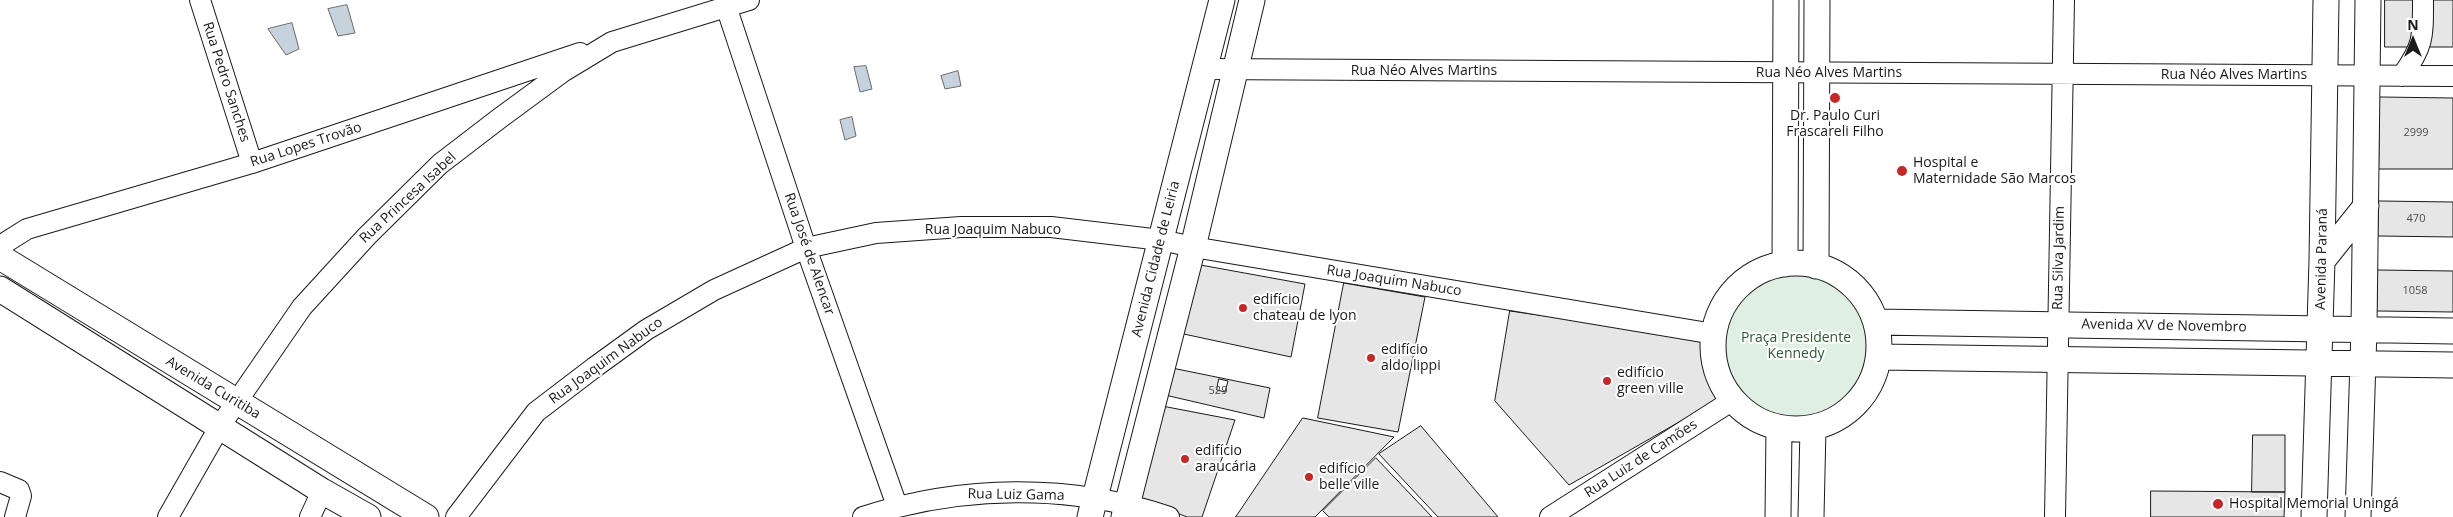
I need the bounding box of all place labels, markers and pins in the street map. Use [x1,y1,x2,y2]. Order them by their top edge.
marker: Dr. Paulo Curi Frascareli Filho [1828,91,1842,105]
place label: Dr. Paulo Curi Frascareli Filho [1786,108,1884,140]
place label: Hospital e Maternidade São Marcos [1913,155,2076,188]
marker: Hospital e Maternidade São Marcos [1895,164,1909,178]
place label: edifício chateau de lyon [1253,292,1357,324]
marker: edifício chateau de lyon [1237,302,1249,314]
place label: edifício aldo lippi [1381,342,1441,374]
marker: edifício aldo lippi [1365,352,1377,364]
place label: edifício green ville [1617,365,1684,398]
marker: edifício green ville [1601,375,1613,387]
place label: edifício araucária [1195,443,1256,476]
marker: edifício araucária [1179,453,1191,465]
place label: edifício belle ville [1319,461,1379,494]
marker: edifício belle ville [1303,471,1315,483]
place label: Hospital Memorial Uningá [2229,496,2399,512]
marker: Hospital Memorial Uningá [2211,497,2225,511]

